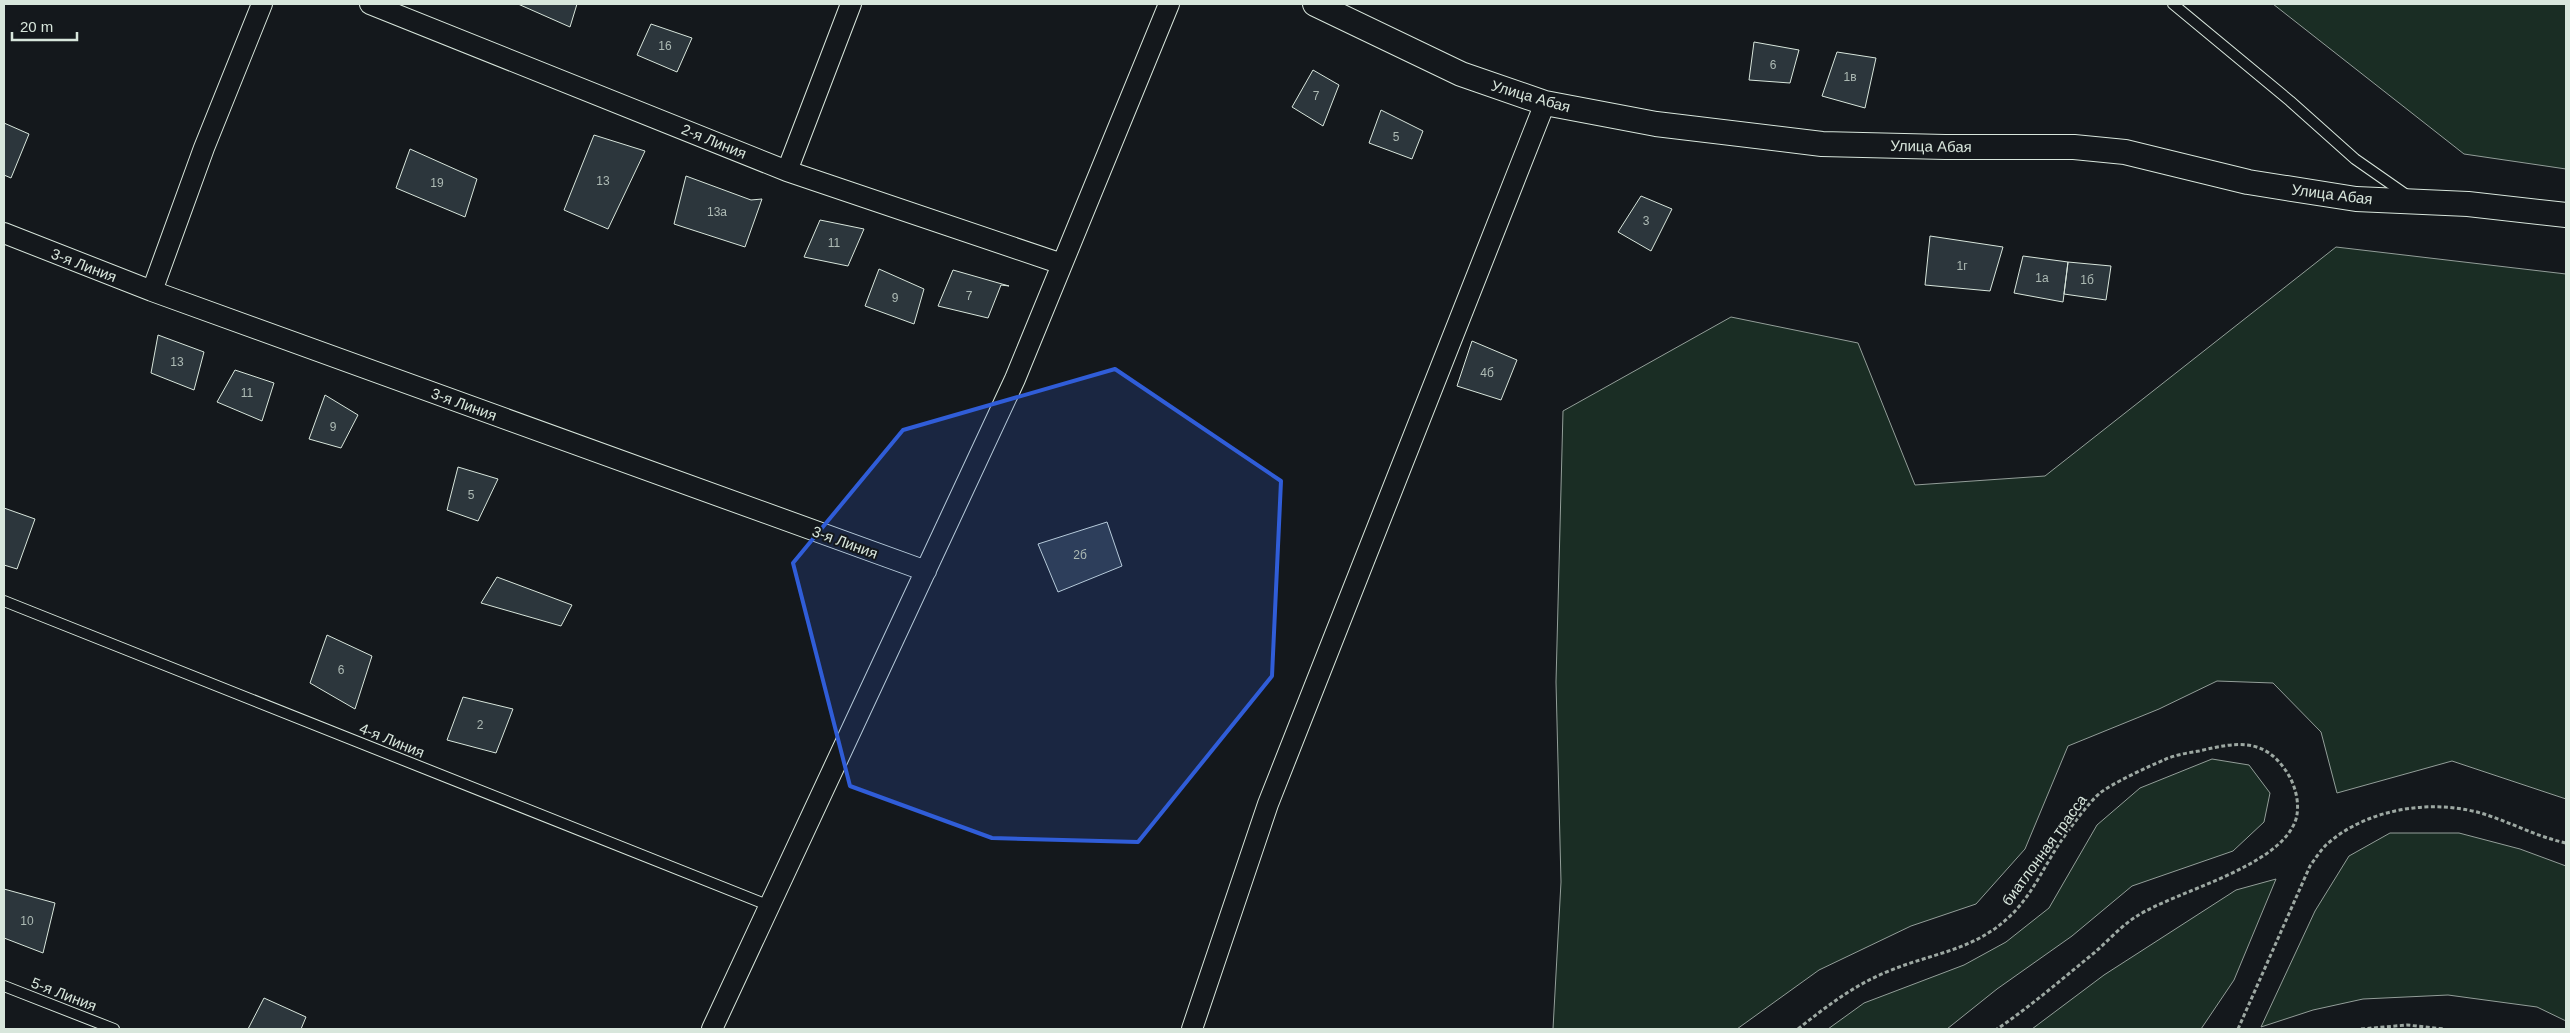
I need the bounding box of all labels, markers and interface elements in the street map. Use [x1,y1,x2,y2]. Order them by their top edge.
scale bar [12,10,78,42]
text: 20 m [20,18,53,35]
house number: 16 [658,39,672,53]
house number: 6 [1770,58,1777,72]
house number: 1в [1843,70,1857,84]
street label: Улица Абая [1489,77,1573,115]
house number: 7 [1313,89,1320,103]
street label: 2-я Линия [679,120,749,162]
house number: 5 [1393,130,1400,144]
street label: Улица Абая [1890,137,1972,155]
house number: 13 [596,174,610,188]
house number: 19 [430,176,444,190]
street label: Улица Абая [2291,181,2373,207]
house number: 13а [707,205,727,219]
house number: 3 [1643,214,1650,228]
house number: 11 [828,236,841,250]
street label: 3-я Линия [49,245,119,285]
house number: 1г [1956,259,1968,273]
house number: 1а [2035,271,2049,285]
house number: 1б [2080,273,2094,287]
house number: 7 [966,289,973,303]
house number: 9 [892,291,899,305]
house number: 13 [170,355,184,369]
house number: 4б [1480,366,1494,380]
street label: 3-я Линия [429,384,499,424]
house number: 11 [241,386,254,400]
house number: 9 [330,420,337,434]
house number: 5 [468,488,475,502]
street label: 3-я Линия [810,522,880,562]
house number: 2б [1073,548,1087,562]
house number: 6 [338,663,345,677]
house number: 2 [477,718,484,732]
street label: 4-я Линия [357,719,427,761]
street label: биатлонная трасса [1998,791,2090,909]
house number: 10 [20,914,34,928]
street label: 5-я Линия [29,974,99,1014]

